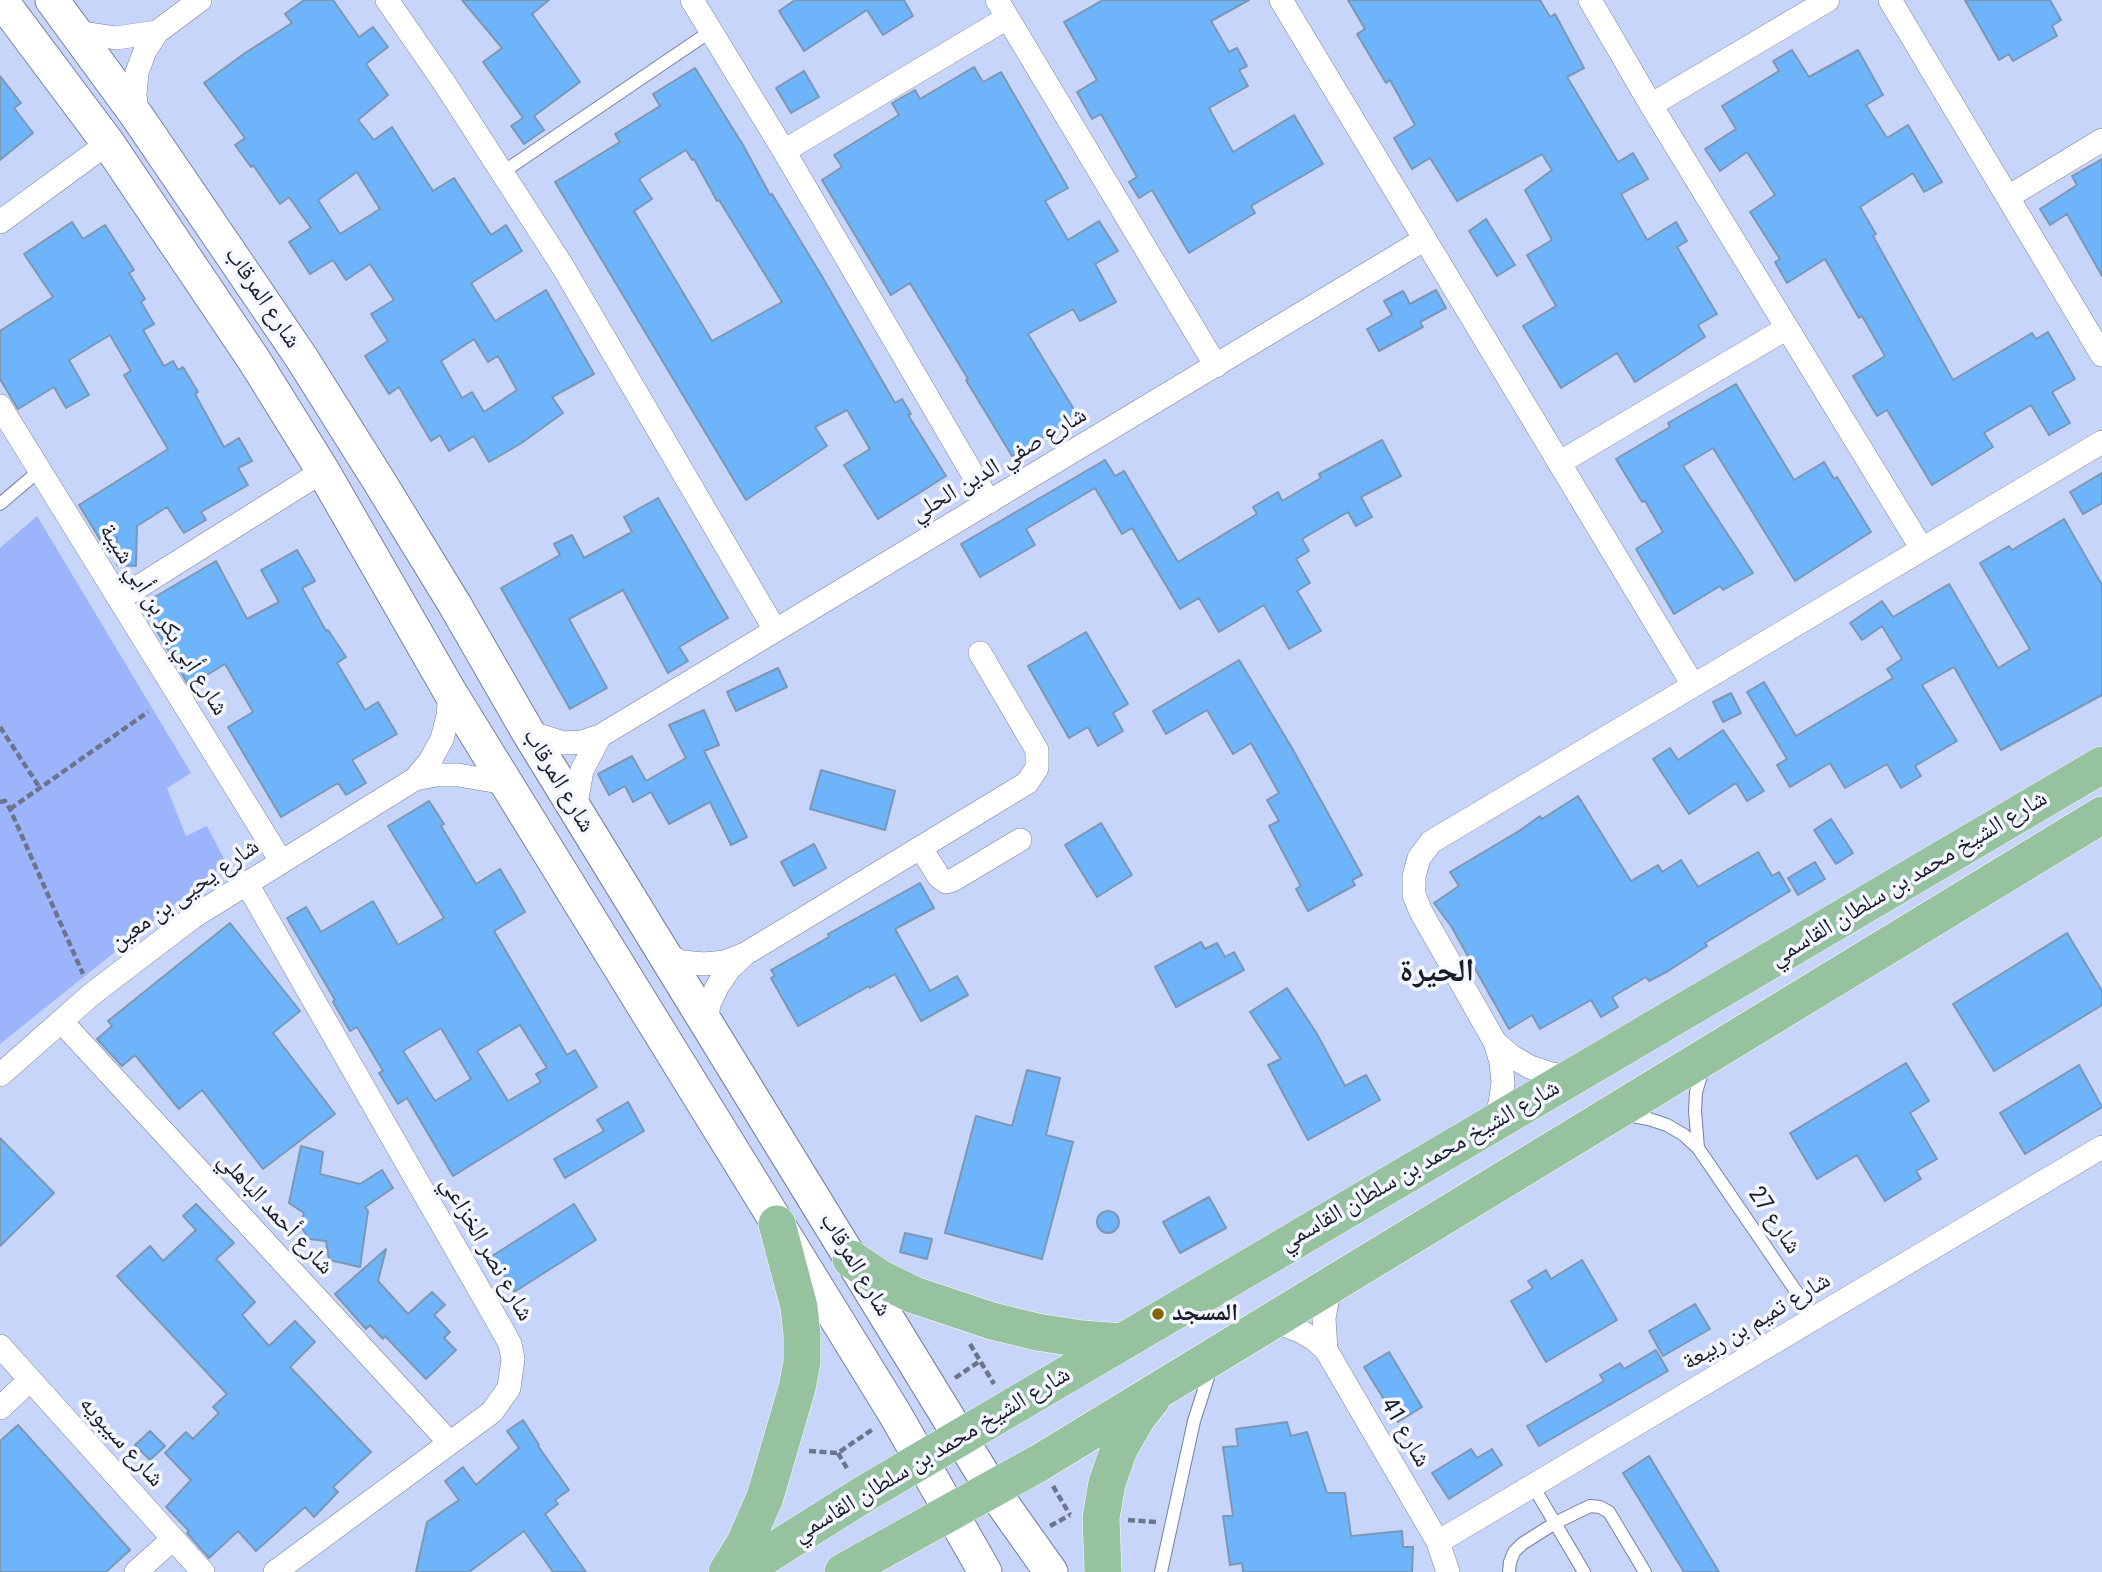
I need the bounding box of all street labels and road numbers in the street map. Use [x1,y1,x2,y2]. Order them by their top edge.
street label: شارع المرقاب [218,242,306,354]
street label: شارع صفي الدين الحلي [906,401,1092,529]
street label: شارع أبي بكر بن أبي شيبة [92,519,234,721]
street label: شارع المرقاب [516,724,600,838]
street label: شارع الشيخ محمد بن سلطان القاسمي [1765,785,2053,973]
street label: شارع يحيى بن معين [105,833,265,957]
street label: شارع الشيخ محمد بن سلطان القاسمي [1275,1074,1565,1258]
street label: شارع أحمد الباهلي [211,1147,339,1281]
street label: شارع نصر الخزاعي [433,1171,539,1327]
street label: شارع 27 [1741,1182,1807,1260]
street label: شارع المرقاب [813,1208,897,1322]
street label: شارع تميم بن ربيعة [1678,1267,1836,1377]
street label: شارع الشيخ محمد بن سلطان القاسمي [788,1361,1076,1549]
street label: شارع سيبويه [73,1390,169,1494]
street label: شارع 41 [1374,1393,1436,1473]

